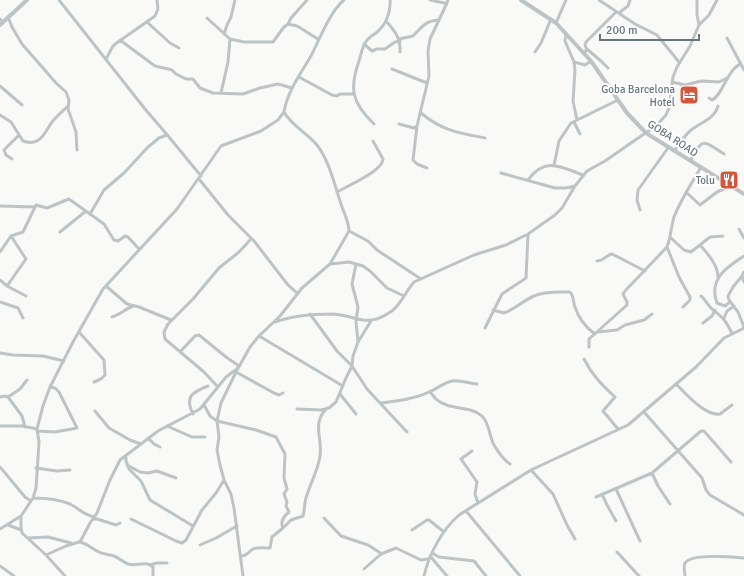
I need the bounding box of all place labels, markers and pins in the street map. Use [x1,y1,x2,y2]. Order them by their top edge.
place label: Goba Barcelona Hotel [601,83,675,109]
hotel icon: Goba Barcelona Hotel [678,84,700,106]
restaurant icon: Tolu [718,169,740,191]
place label: Tolu [696,174,715,187]

